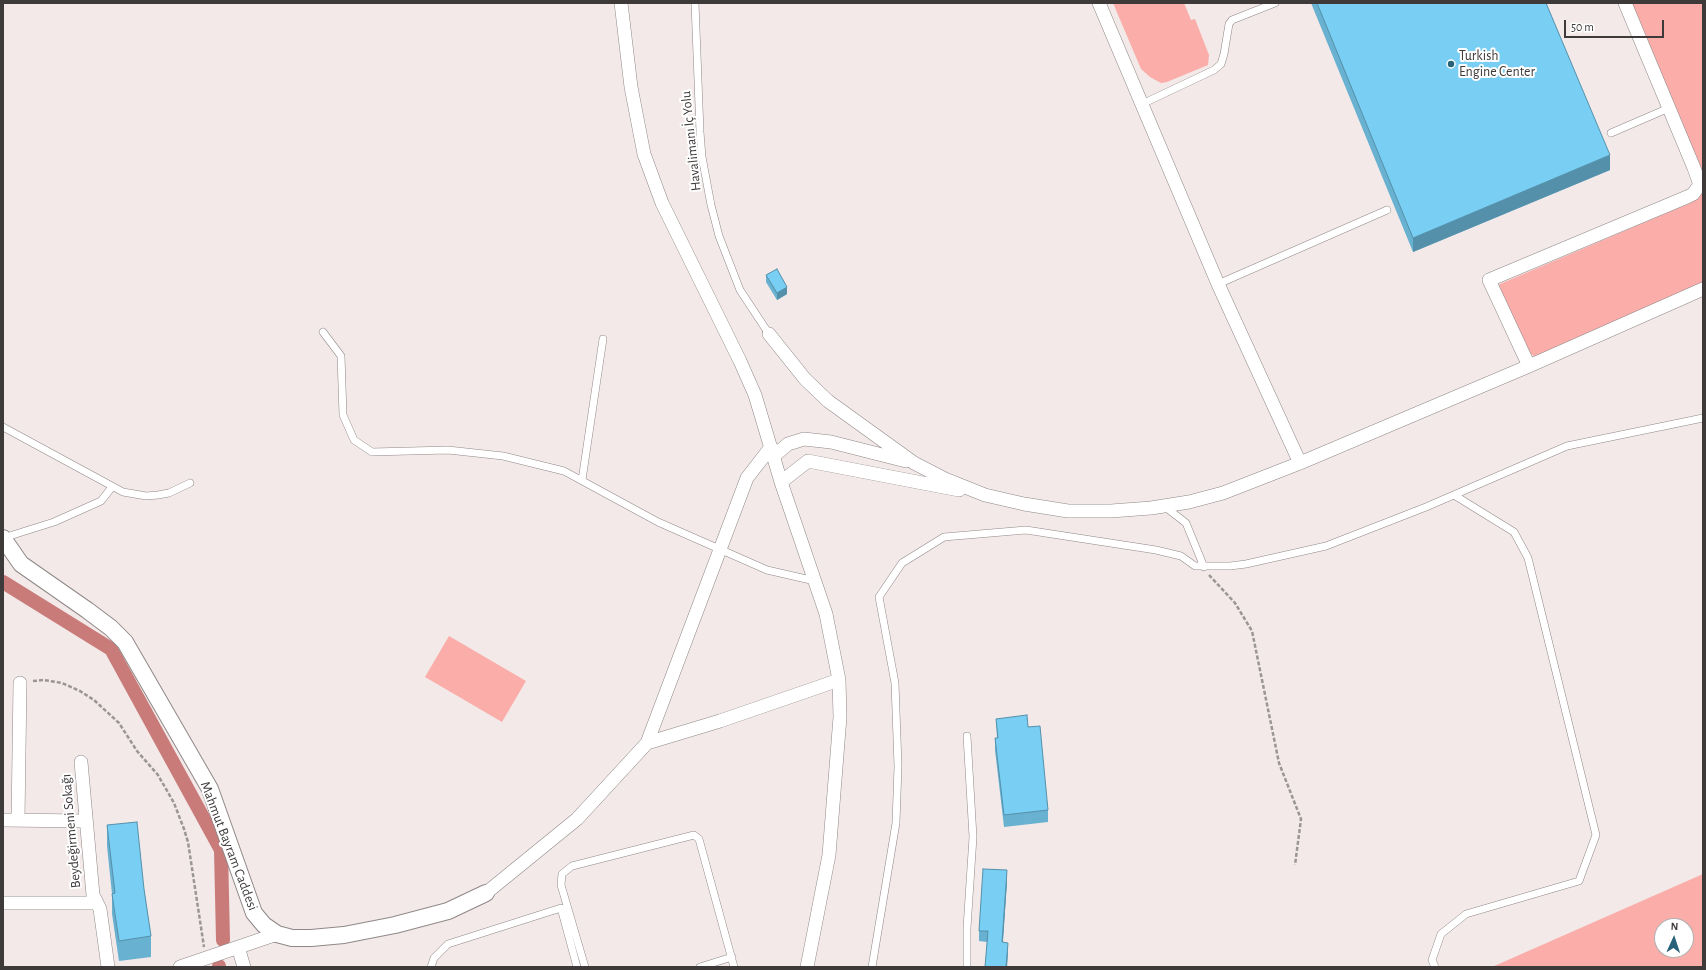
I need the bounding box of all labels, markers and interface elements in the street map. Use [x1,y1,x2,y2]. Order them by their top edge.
scale bar [1566,12,1666,38]
text: 50 m [1571,21,1594,33]
place label: Turkish Engine Center [1459,48,1535,80]
marker: Turkish Engine Center [1446,59,1456,69]
street label: Havalimanı İç Yolu [677,90,705,192]
street label: Beydeğirmeni Sokağı [58,773,84,889]
street label: Mahmut Bayram Caddesi [197,779,261,913]
north arrow [1654,918,1694,958]
text: N [1670,921,1679,932]

